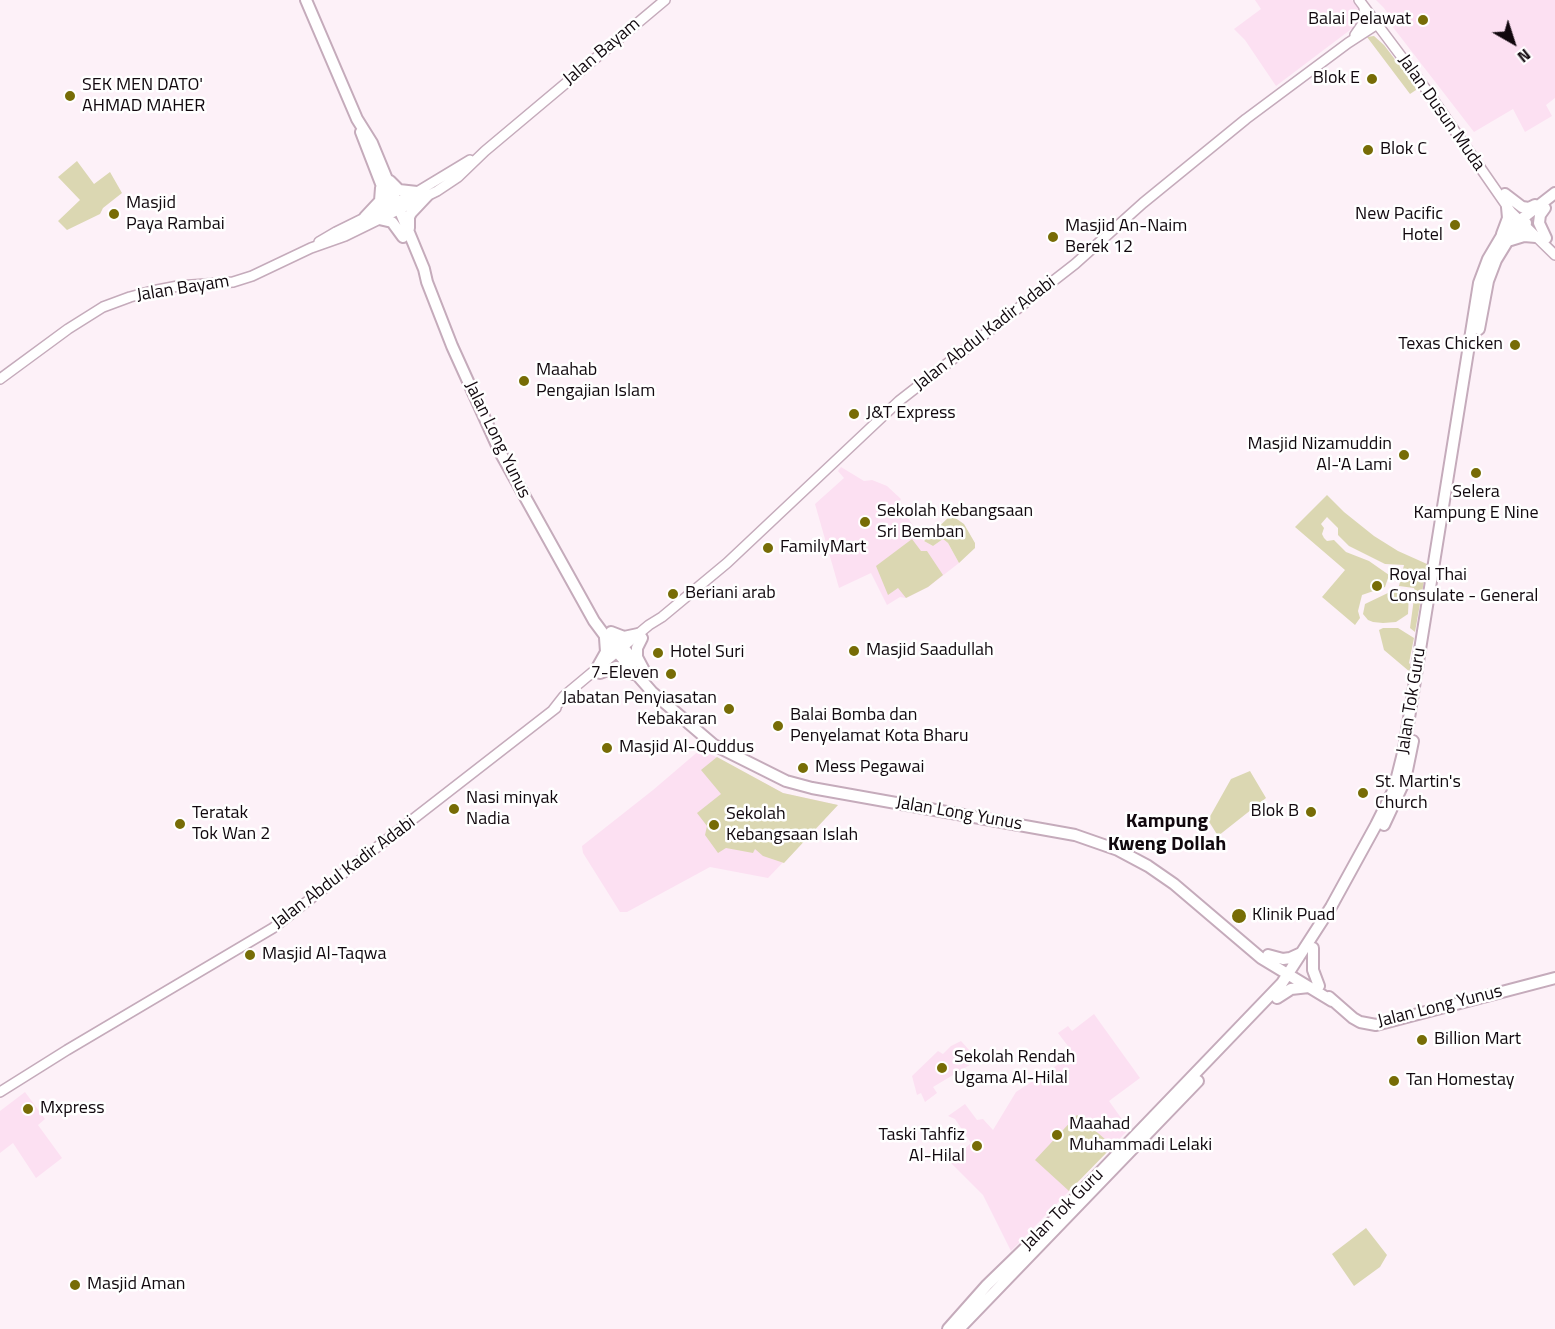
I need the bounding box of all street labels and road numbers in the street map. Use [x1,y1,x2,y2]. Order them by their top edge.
street label: Jalan Bayam [559,14,645,90]
street label: Jalan Dusun Muda [1393,51,1489,175]
street label: Jalan Bayam [135,271,231,307]
street label: Jalan Abdul Kadir Adabi [910,272,1060,396]
street label: Jalan Long Yunus [459,378,535,502]
street label: Jalan Tok Guru [1393,646,1431,756]
street label: Jalan Long Yunus [894,792,1024,836]
street label: Jalan Abdul Kadir Adabi [268,812,420,934]
street label: Jalan Long Yunus [1375,981,1505,1033]
street label: Jalan Tok Guru [1017,1164,1109,1256]

